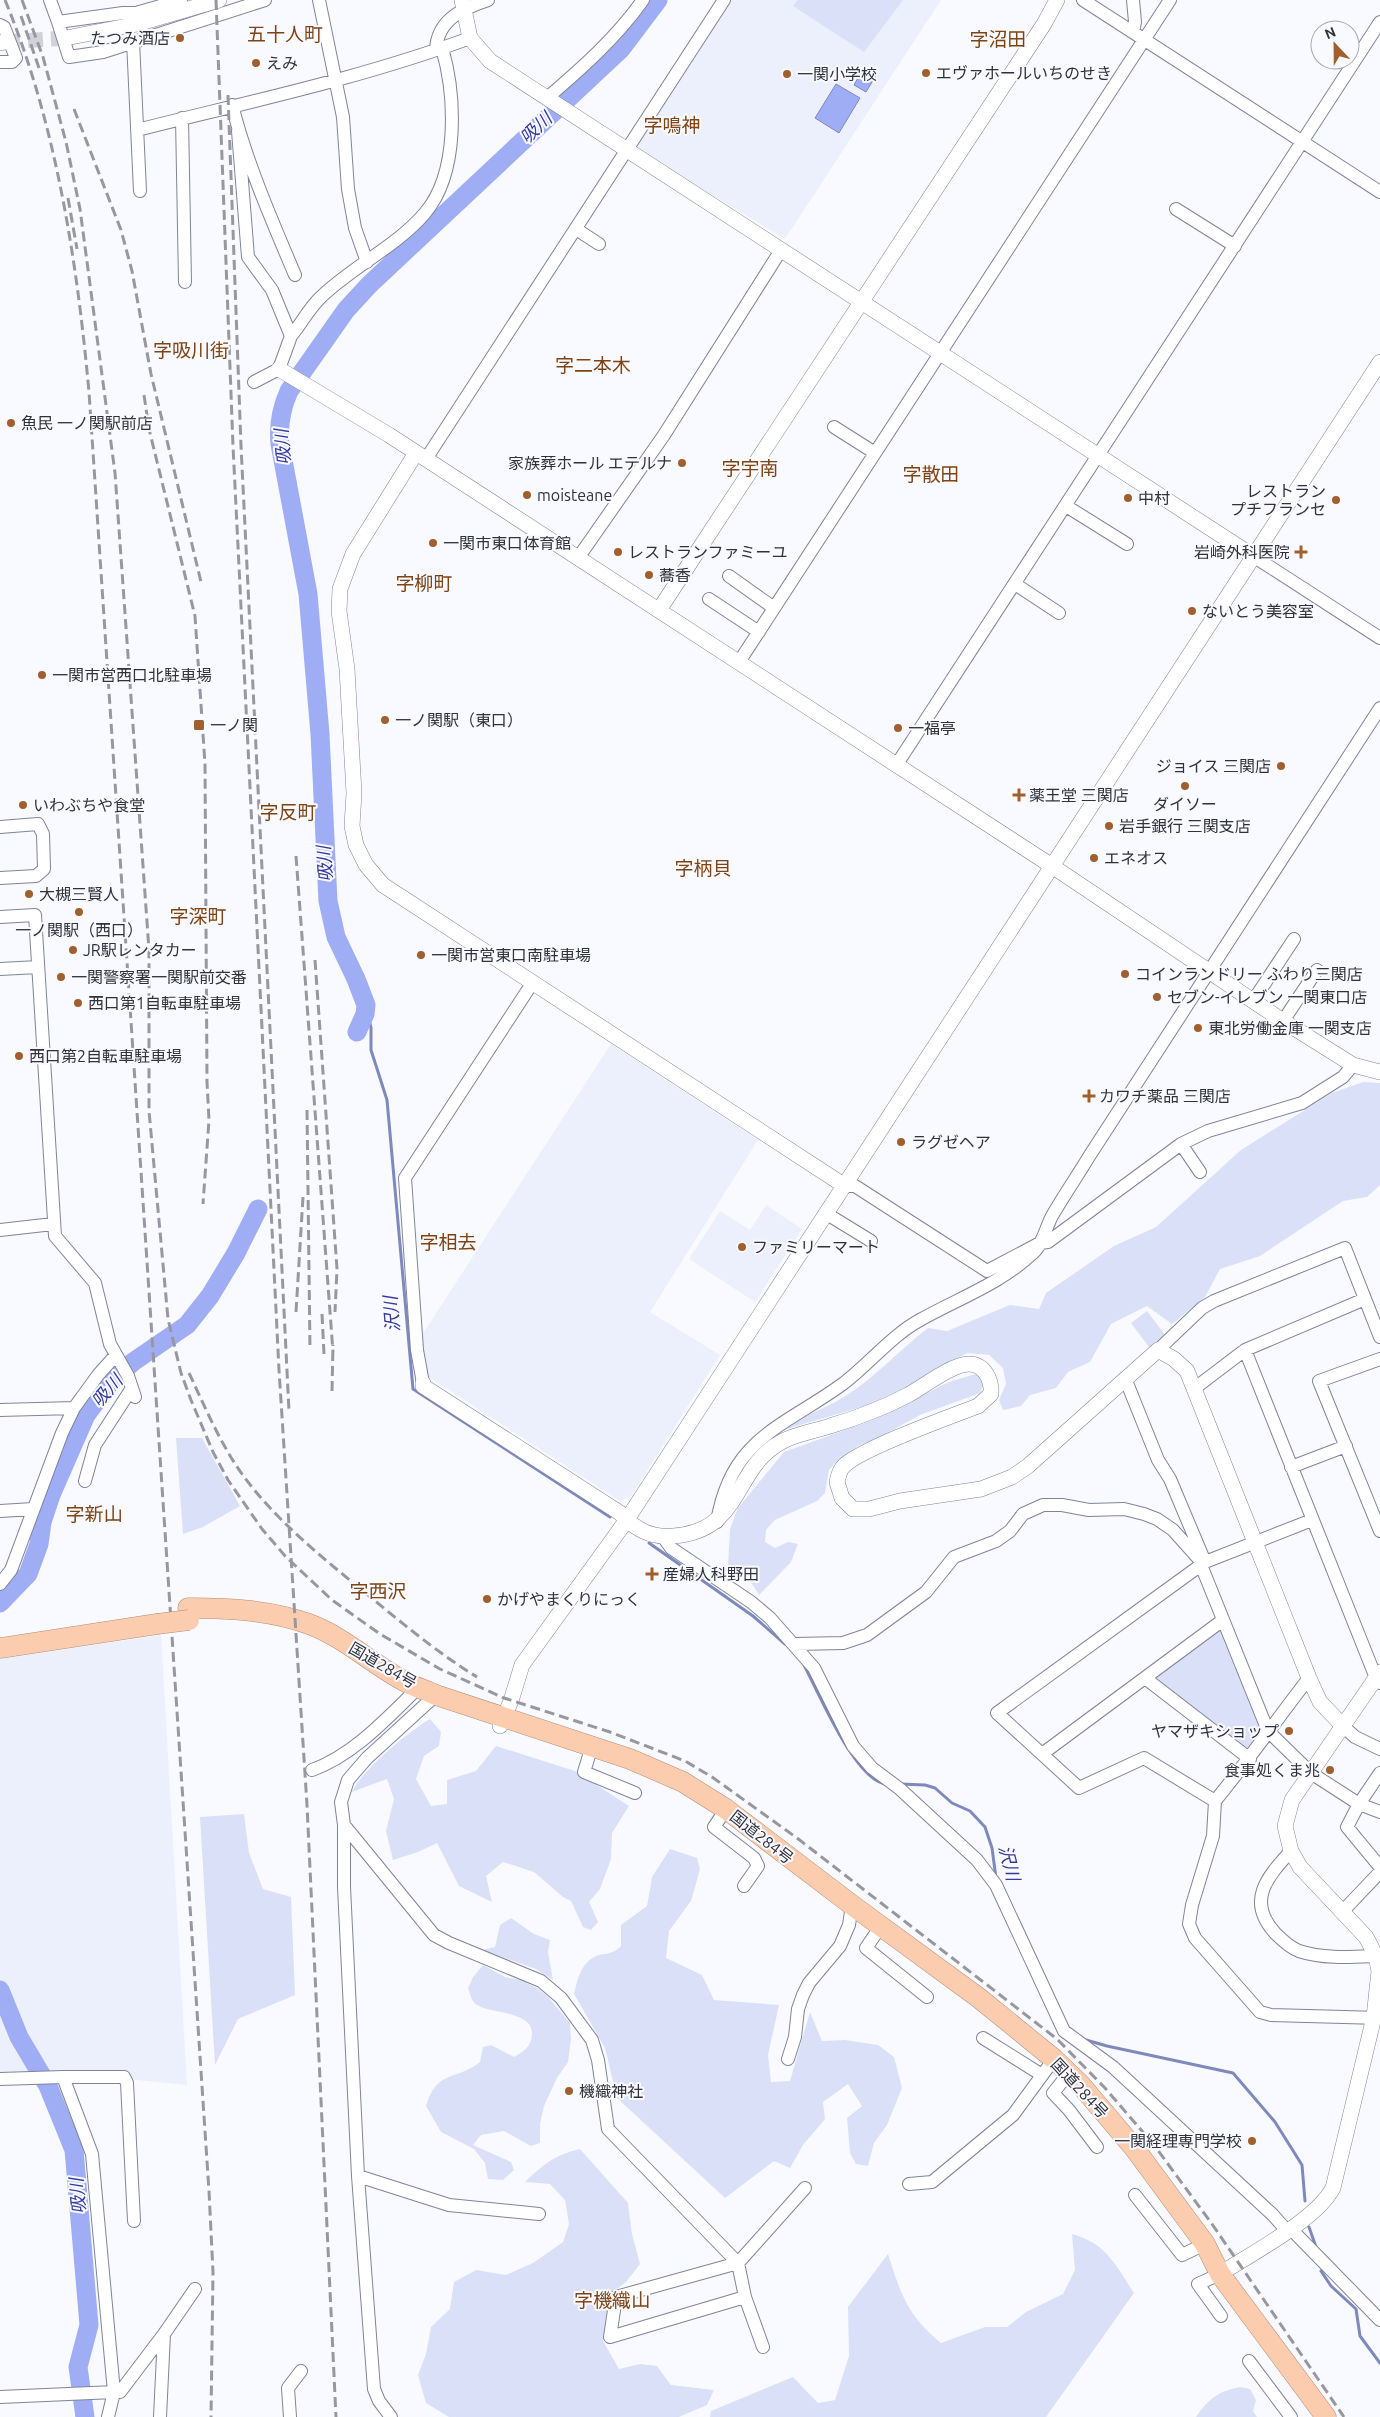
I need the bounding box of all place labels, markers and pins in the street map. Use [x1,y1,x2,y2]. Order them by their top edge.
place label: たつみ酒店 [90,29,170,47]
marker: たつみ酒店 [174,32,186,44]
place label: えみ [266,54,298,72]
marker: えみ [250,57,262,69]
place label: エヴァホールいちのせき [936,64,1112,82]
place label: 一関小学校 [797,65,877,83]
marker: エヴァホールいちのせき [920,67,932,79]
marker: 一関小学校 [781,68,793,80]
place label: 魚民 一ノ関駅前店 [21,414,153,432]
marker: 魚民 一ノ関駅前店 [5,417,17,429]
place label: 家族葬ホール エテルナ [508,454,672,472]
marker: 家族葬ホール エテルナ [676,457,688,469]
place label: レストラン プチフランセ [1230,482,1326,518]
place label: moisteane [537,486,612,504]
marker: moisteane [521,489,533,501]
place label: 中村 [1138,489,1170,507]
marker: 中村 [1122,492,1134,504]
marker: レストラン プチフランセ [1330,494,1342,506]
place label: 一関市東口体育館 [443,534,571,552]
marker: 一関市東口体育館 [427,537,439,549]
place label: レストランファミーユ [628,543,788,561]
place label: 岩崎外科医院 [1194,543,1290,561]
marker: 岩崎外科医院 [1294,545,1308,559]
marker: レストランファミーユ [612,546,624,558]
place label: 蕎香 [659,566,691,584]
marker: 蕎香 [643,569,655,581]
place label: ないとう美容室 [1202,602,1314,620]
marker: ないとう美容室 [1186,605,1198,617]
place label: 一関市営西口北駐車場 [52,666,212,684]
marker: 一関市営西口北駐車場 [36,669,48,681]
place label: 一ノ関駅（東口） [395,711,523,729]
marker: 一ノ関駅（東口） [379,714,391,726]
place label: 一ノ関 [210,716,258,734]
marker: 一ノ関 [192,718,206,732]
place label: 一福亭 [908,719,956,737]
marker: 一福亭 [892,722,904,734]
place label: ジョイス 三関店 [1156,757,1271,775]
marker: ジョイス 三関店 [1275,760,1287,772]
marker: ダイソー [1179,780,1191,792]
place label: 薬王堂 三関店 [1029,786,1129,804]
marker: 薬王堂 三関店 [1013,789,1025,801]
place label: ダイソー [1153,795,1217,813]
place label: いわぶちや食堂 [33,796,145,814]
marker: いわぶちや食堂 [17,799,29,811]
place label: 岩手銀行 三関支店 [1119,817,1251,835]
marker: 岩手銀行 三関支店 [1103,820,1115,832]
place label: エネオス [1104,849,1168,867]
marker: エネオス [1088,852,1100,864]
place label: 大槻三賢人 [39,885,119,903]
marker: 大槻三賢人 [23,888,35,900]
marker: 一ノ関駅（西口） [73,906,85,918]
place label: 一ノ関駅（西口） [15,921,143,939]
place label: JR駅レンタカー [83,941,197,959]
marker: JR駅レンタカー [67,944,79,956]
place label: 一関市営東口南駐車場 [431,946,591,964]
marker: 一関市営東口南駐車場 [415,949,427,961]
place label: コインランドリー ふわり三関店 [1135,965,1363,983]
place label: 一関警察署一関駅前交番 [71,968,247,986]
marker: コインランドリー ふわり三関店 [1119,968,1131,980]
marker: 一関警察署一関駅前交番 [55,971,67,983]
place label: セブン-イレブン 一関東口店 [1167,988,1367,1006]
marker: セブン-イレブン 一関東口店 [1151,991,1163,1003]
place label: 西口第1自転車駐車場 [88,994,241,1012]
marker: 西口第1自転車駐車場 [72,997,84,1009]
place label: 東北労働金庫 一関支店 [1208,1019,1372,1037]
marker: 東北労働金庫 一関支店 [1192,1022,1204,1034]
place label: 西口第2自転車駐車場 [29,1047,182,1065]
marker: 西口第2自転車駐車場 [13,1050,25,1062]
place label: カワチ薬品 三関店 [1099,1087,1231,1105]
marker: カワチ薬品 三関店 [1083,1090,1095,1102]
place label: ラグゼヘア [911,1133,991,1151]
marker: ラグゼヘア [895,1136,907,1148]
place label: ファミリーマート [752,1238,880,1256]
marker: ファミリーマート [736,1241,748,1253]
place label: 産婦人科野田 [663,1565,759,1583]
marker: 産婦人科野田 [645,1567,659,1581]
place label: かげやまくりにっく [497,1590,641,1608]
marker: かげやまくりにっく [481,1593,493,1605]
place label: ヤマザキショップ [1151,1722,1279,1740]
marker: ヤマザキショップ [1283,1725,1295,1737]
place label: 食事処くま兆 [1224,1761,1320,1779]
marker: 食事処くま兆 [1324,1764,1336,1776]
place label: 機織神社 [579,2082,643,2100]
marker: 機織神社 [563,2085,575,2097]
place label: 一関経理専門学校 [1114,2132,1242,2150]
marker: 一関経理専門学校 [1246,2135,1258,2147]

